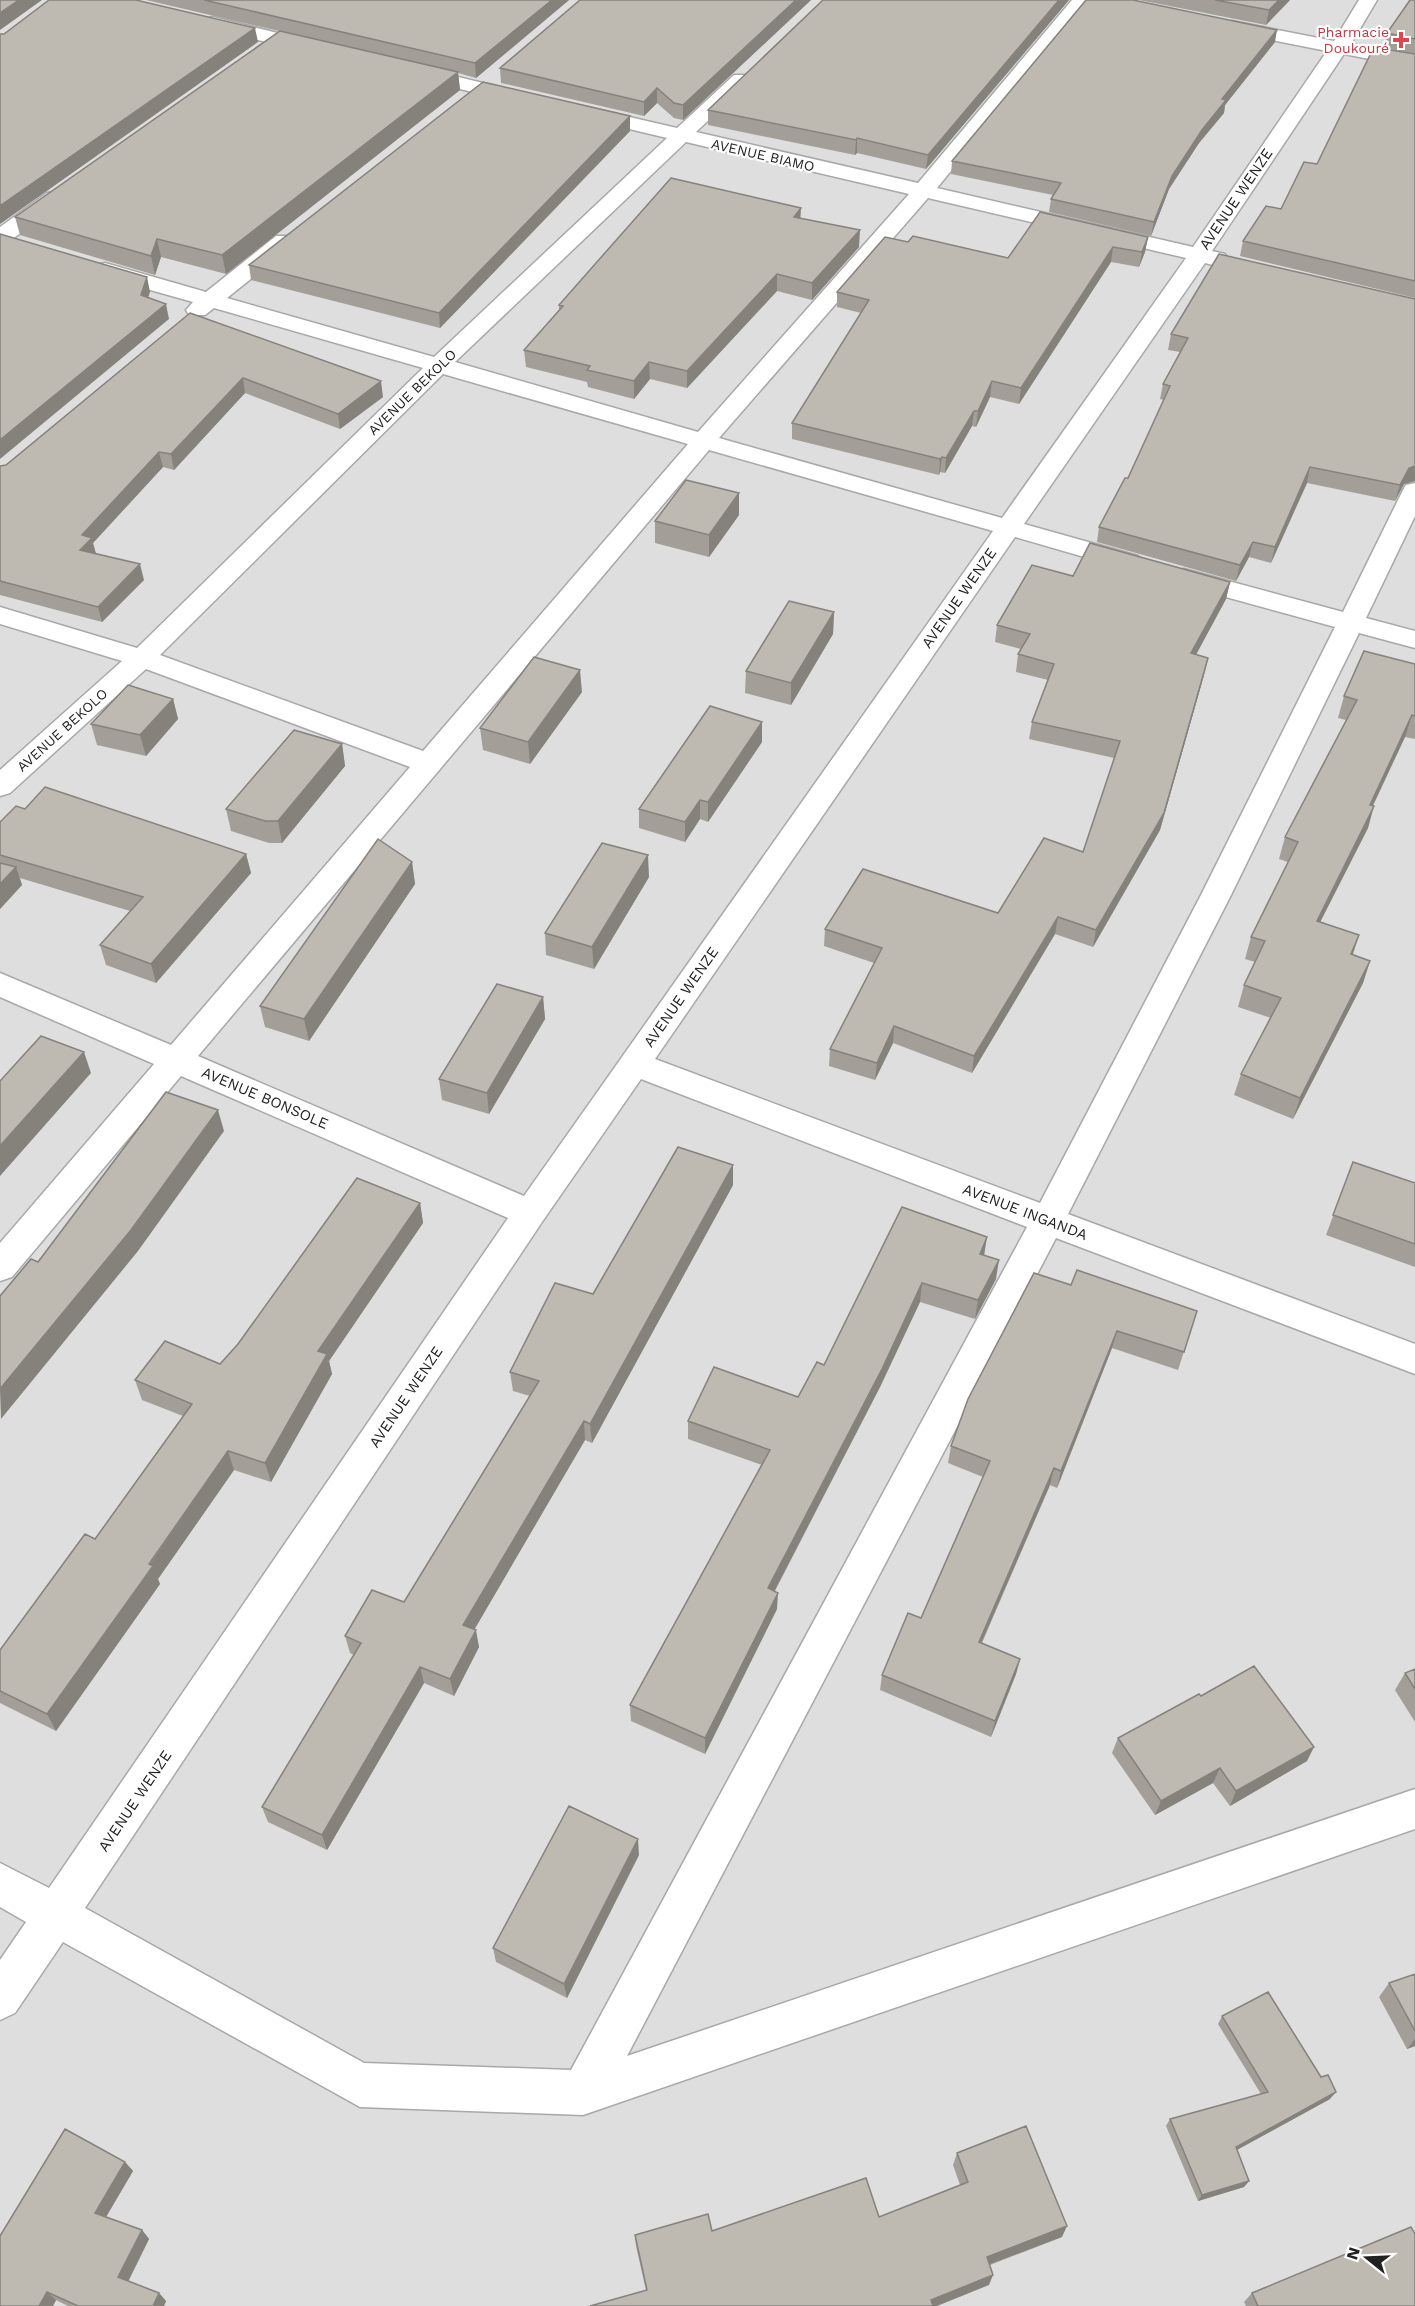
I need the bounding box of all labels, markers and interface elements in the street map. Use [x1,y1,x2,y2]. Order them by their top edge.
place label: Pharmacie Doukouré [1317,24,1389,56]
marker: Pharmacie Doukouré [1394,33,1408,47]
street label: AVENUE BIAMO [710,135,816,175]
street label: AVENUE WENZE [1195,145,1277,253]
street label: AVENUE BEKOLO [365,346,459,438]
street label: AVENUE WENZE [918,544,1000,652]
street label: AVENUE BEKOLO [13,685,111,775]
street label: AVENUE WENZE [640,943,722,1051]
street label: AVENUE BONSOLE [199,1063,331,1133]
street label: AVENUE INGANDA [960,1180,1090,1244]
street label: AVENUE WENZE [365,1343,447,1451]
street label: AVENUE WENZE [94,1747,176,1855]
north arrow [1337,2228,1397,2288]
text: N [1342,2245,1364,2262]

